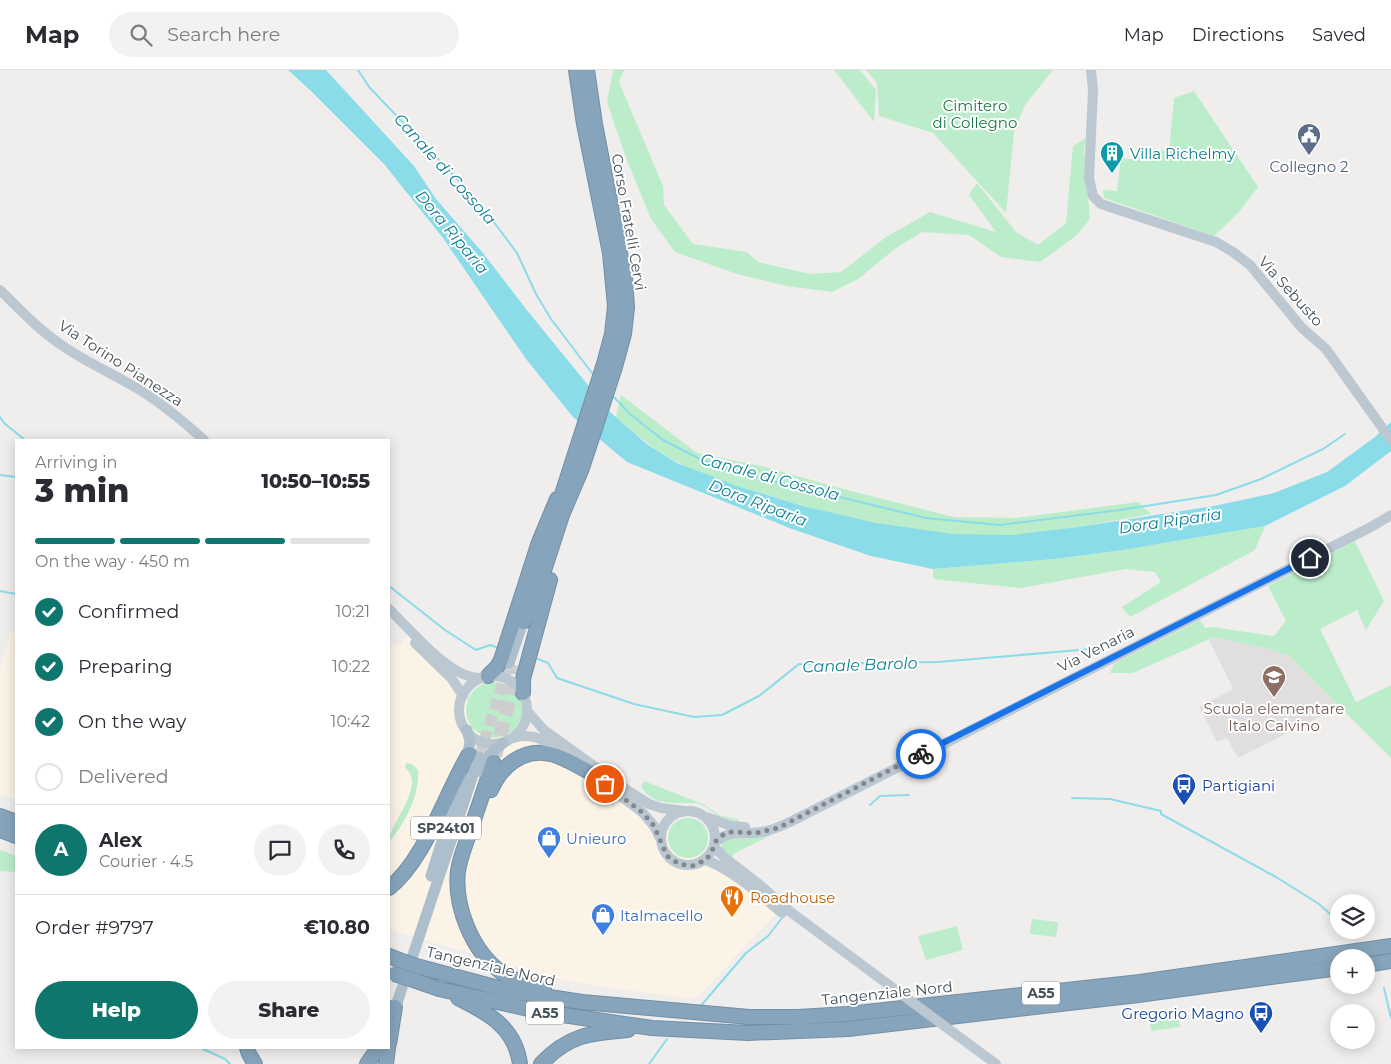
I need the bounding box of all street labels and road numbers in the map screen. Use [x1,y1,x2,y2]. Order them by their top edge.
street label: Corso Fratelli Cervi [608,152,650,292]
street label: Via Sebusto [1254,252,1328,330]
street label: Via Torino Pianezza [55,316,187,410]
street label: Via Venaria [1054,622,1138,676]
road number: SP24t01 [411,816,481,840]
street label: Tangenziale Nord [425,942,557,990]
street label: Tangenziale Nord [820,977,954,1009]
road number: A55 [1022,981,1060,1004]
road number: A55 [526,1001,564,1024]

